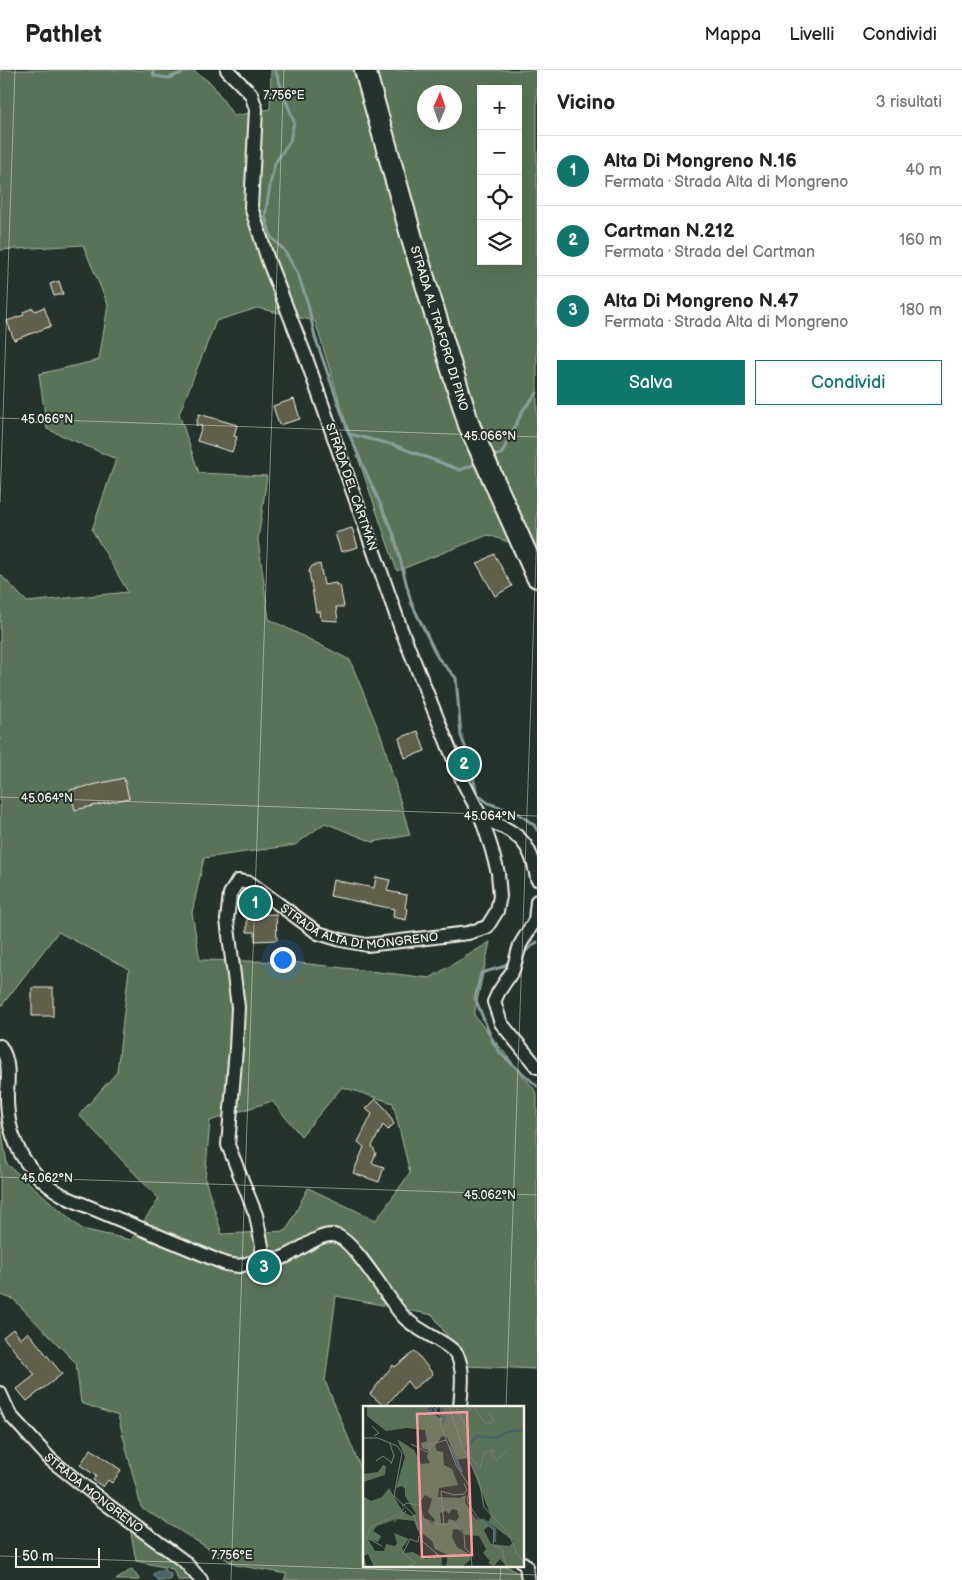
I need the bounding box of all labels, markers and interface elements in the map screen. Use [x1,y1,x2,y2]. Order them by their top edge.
text: Pathlet [25,20,102,49]
text: Mappa [704,24,761,45]
text: Livelli [789,24,835,45]
text: Condividi [863,24,937,45]
north arrow [417,85,462,130]
map controls [477,85,522,265]
button: + [477,85,522,130]
text: 7.756°E [263,88,305,103]
text: Vicino [557,90,615,115]
text: 3 risultati [876,93,942,112]
button: − [477,130,522,175]
text: Alta Di Mongreno N.16 [604,150,797,173]
text: 1 [570,161,576,180]
text: 40 m [905,161,942,180]
text: Fermata · Strada Alta di Mongreno [604,173,848,192]
button: locate [477,175,522,220]
button: layers [477,220,522,265]
text: Cartman N.212 [604,220,734,243]
text: 2 [568,231,578,250]
text: 160 m [899,231,942,250]
text: Fermata · Strada del Cartman [604,243,815,262]
street label: STRADA AL TRAFORO DI PINO [407,244,472,413]
text: Alta Di Mongreno N.47 [604,290,799,313]
text: 3 [568,301,578,320]
text: 180 m [900,301,942,320]
text: Fermata · Strada Alta di Mongreno [604,313,848,332]
button: Salva [557,360,745,405]
button: Condividi [755,360,942,405]
text: 45.066°N [21,412,73,427]
street label: STRADA DEL CARTMAN [322,421,380,553]
text: 45.066°N [464,429,516,444]
pin: 2 [448,745,480,783]
text: 45.064°N [21,791,73,806]
text: 45.064°N [464,809,516,824]
pin: 1 [239,884,271,922]
street label: STRADA ALTA DI MONGRENO [277,900,439,953]
your location [270,947,296,973]
text: 45.062°N [21,1171,73,1186]
text: 45.062°N [464,1188,516,1203]
pin: 3 [248,1248,280,1286]
inset map [363,1406,524,1568]
street label: STRADA MONGRENO [41,1450,146,1536]
scale bar [15,1545,100,1568]
text: 50 m [22,1548,54,1565]
text: 7.756°E [211,1548,253,1563]

